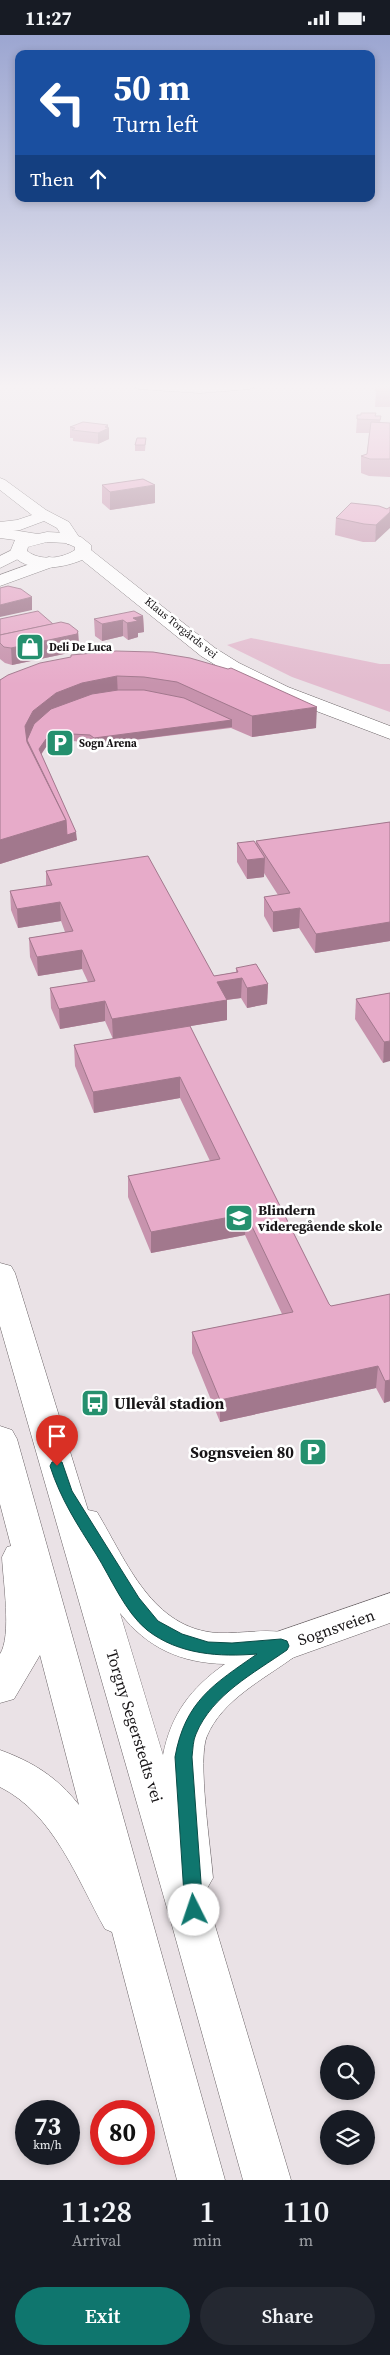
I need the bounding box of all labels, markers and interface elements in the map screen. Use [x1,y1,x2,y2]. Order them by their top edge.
text: 11:27 [25,5,72,31]
text: 50 m [113,64,190,112]
icon: left [30,70,95,135]
text: Turn left [113,109,198,139]
icon: ahead [84,165,112,193]
text: Then [30,166,74,192]
street label: Klaus Torgårds vei [142,594,220,662]
shop icon: Deli De Luca [15,632,45,662]
place label: Deli De Luca [49,640,112,655]
parking icon: Sogn Arena [45,728,75,758]
place label: Sogn Arena [79,736,137,751]
place label: Blindern videregående skole [257,1200,382,1236]
school or university icon: Blindern videregående skole [224,1203,254,1233]
bus stop icon: Ullevål stadion [80,1388,110,1418]
place label: Ullevål stadion [114,1392,225,1414]
pin [36,1415,78,1466]
icon: arrive [43,1422,71,1450]
parking icon: Sognsveien 80 [298,1437,328,1467]
place label: Sognsveien 80 [190,1441,294,1463]
street label: Sognsveien [294,1603,378,1650]
street label: Torgny Segerstedts vei [101,1647,169,1805]
position arrow [167,1883,219,1935]
map controls [320,2045,375,2165]
button: search [320,2045,375,2100]
speed limit sign: 80 [90,2100,155,2165]
text: 73 [34,2109,61,2143]
button: layers [320,2110,375,2165]
text: km/h [33,2137,62,2153]
text: 11:28 [61,2191,132,2232]
text: 1 [199,2191,215,2232]
text: 110 [282,2191,329,2232]
text: Arrival [72,2229,121,2251]
text: min [193,2229,222,2251]
text: m [299,2229,313,2251]
button: Exit [15,2287,190,2345]
button: Share [200,2287,375,2345]

